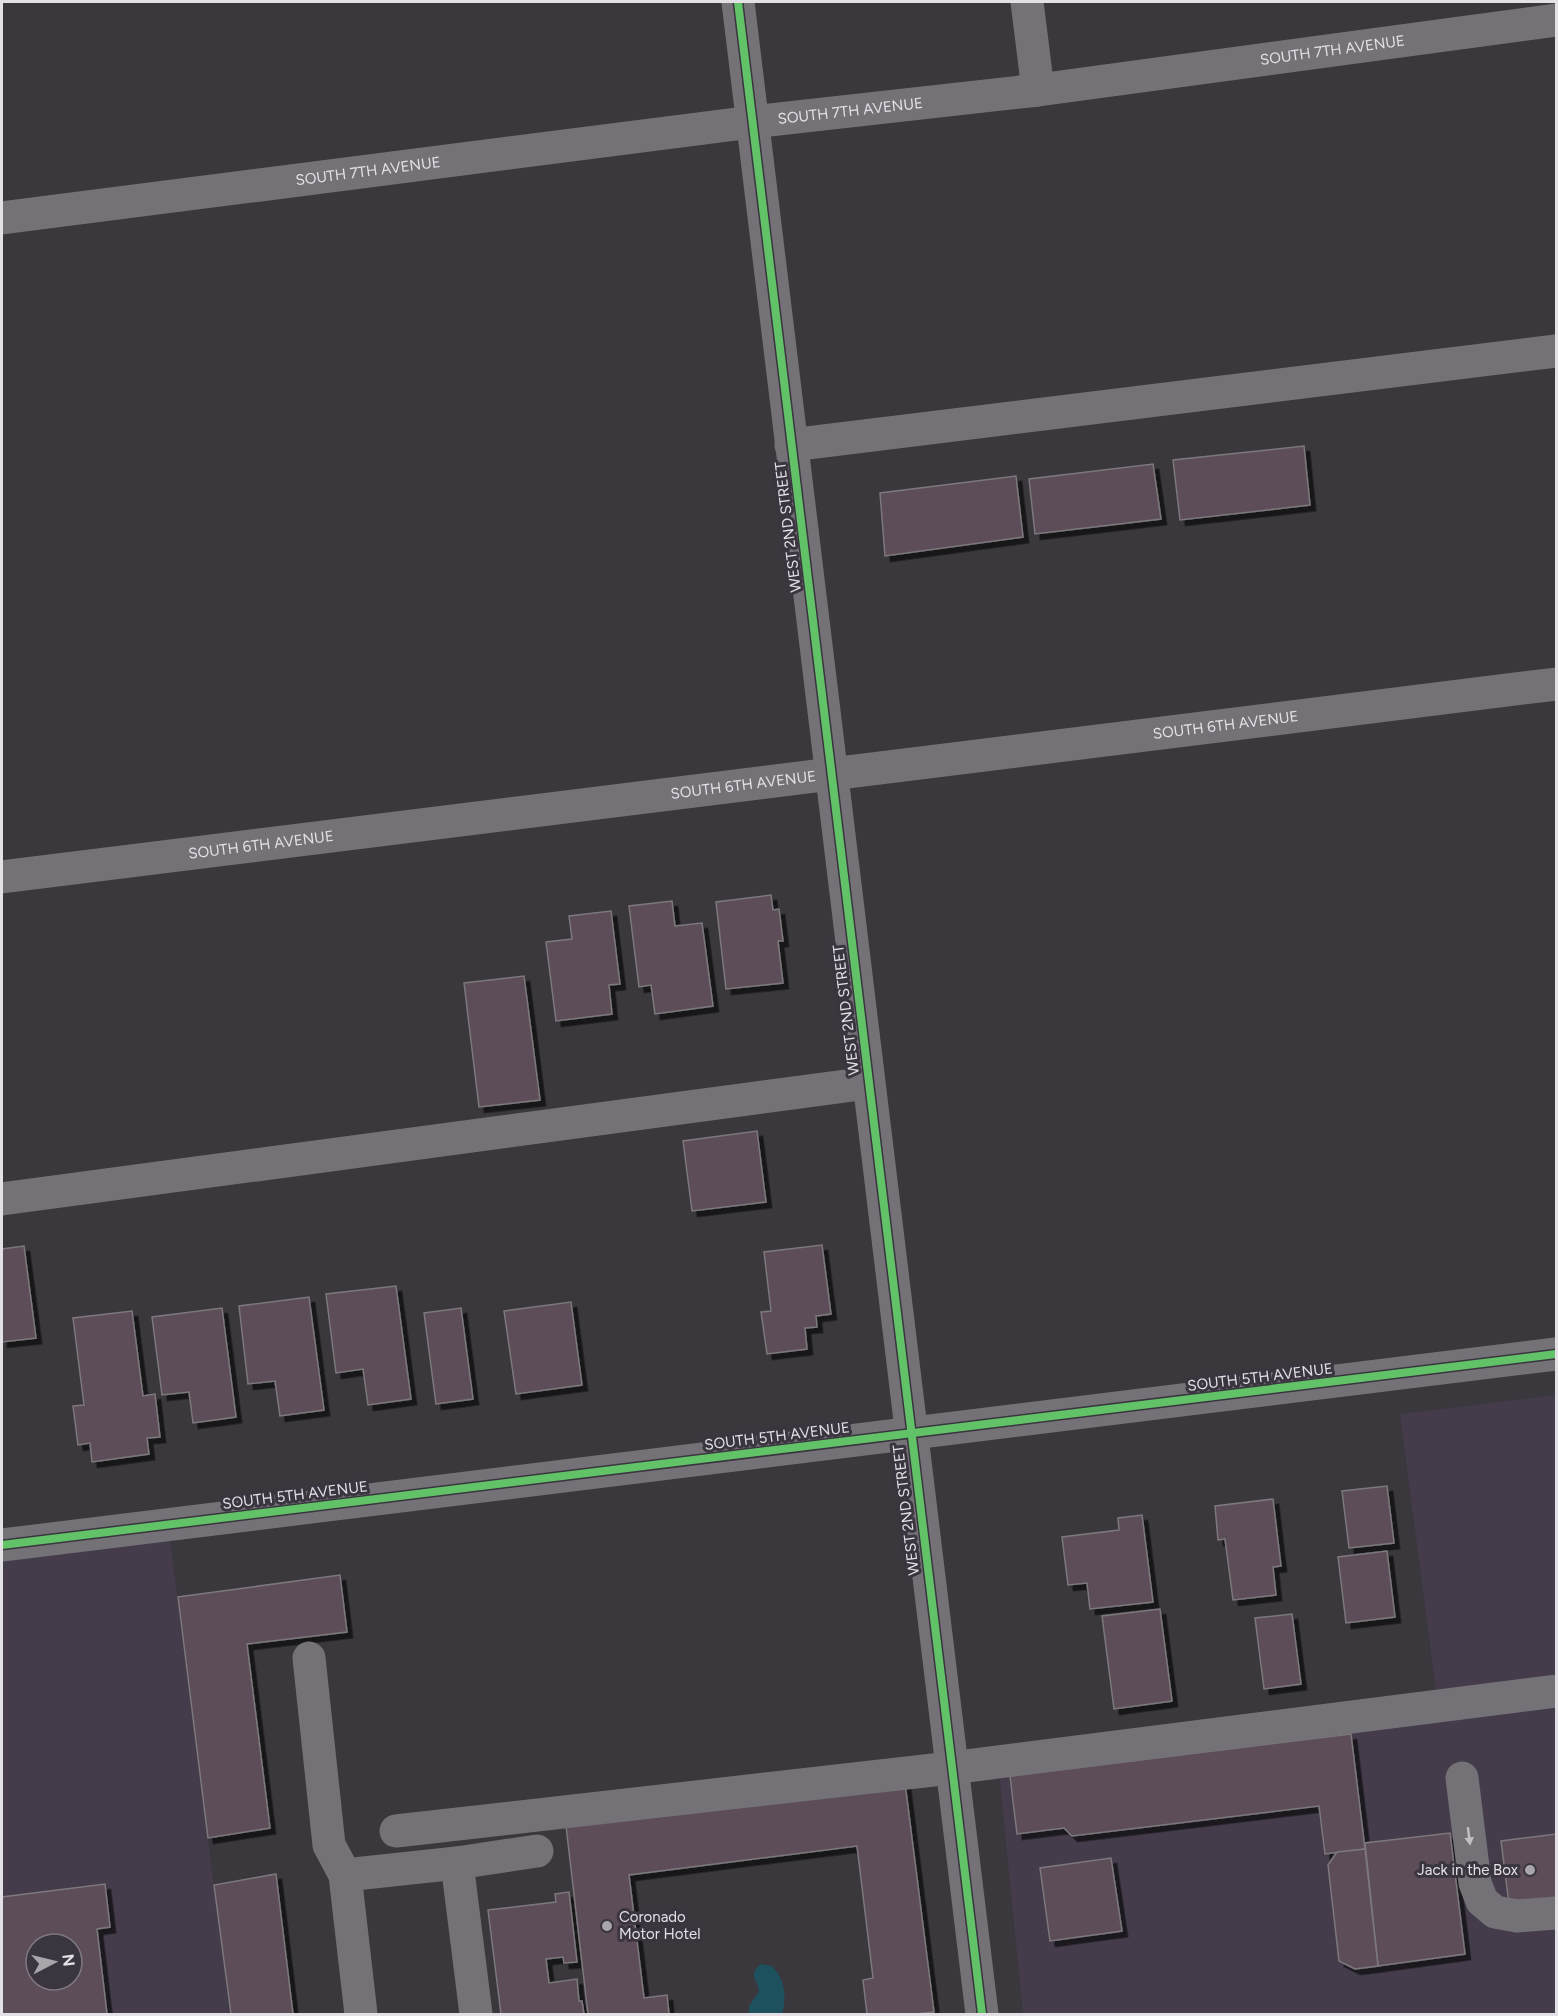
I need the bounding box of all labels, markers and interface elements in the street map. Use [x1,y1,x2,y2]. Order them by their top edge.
street label: SOUTH 7TH AVENUE [1259,32,1406,69]
street label: SOUTH 7TH AVENUE [777,94,924,128]
street label: SOUTH 7TH AVENUE [295,153,441,189]
street label: WEST 2ND STREET [771,460,805,593]
street label: SOUTH 6TH AVENUE [1152,707,1299,743]
street label: SOUTH 6TH AVENUE [670,767,817,803]
street label: SOUTH 6TH AVENUE [187,827,335,863]
street label: WEST 2ND STREET [829,943,863,1076]
street label: SOUTH 5TH AVENUE [1186,1359,1334,1395]
street label: SOUTH 5TH AVENUE [703,1418,851,1454]
street label: WEST 2ND STREET [889,1443,923,1576]
street label: SOUTH 5TH AVENUE [221,1477,369,1513]
one-way arrow [1464,1827,1474,1846]
place label: Jack in the Box [1417,1861,1518,1879]
marker: Jack in the Box [1523,1863,1537,1877]
place label: Coronado Motor Hotel [619,1908,701,1943]
marker: Coronado Motor Hotel [600,1919,614,1933]
north arrow [24,1932,84,1992]
text: N [58,1953,79,1968]

